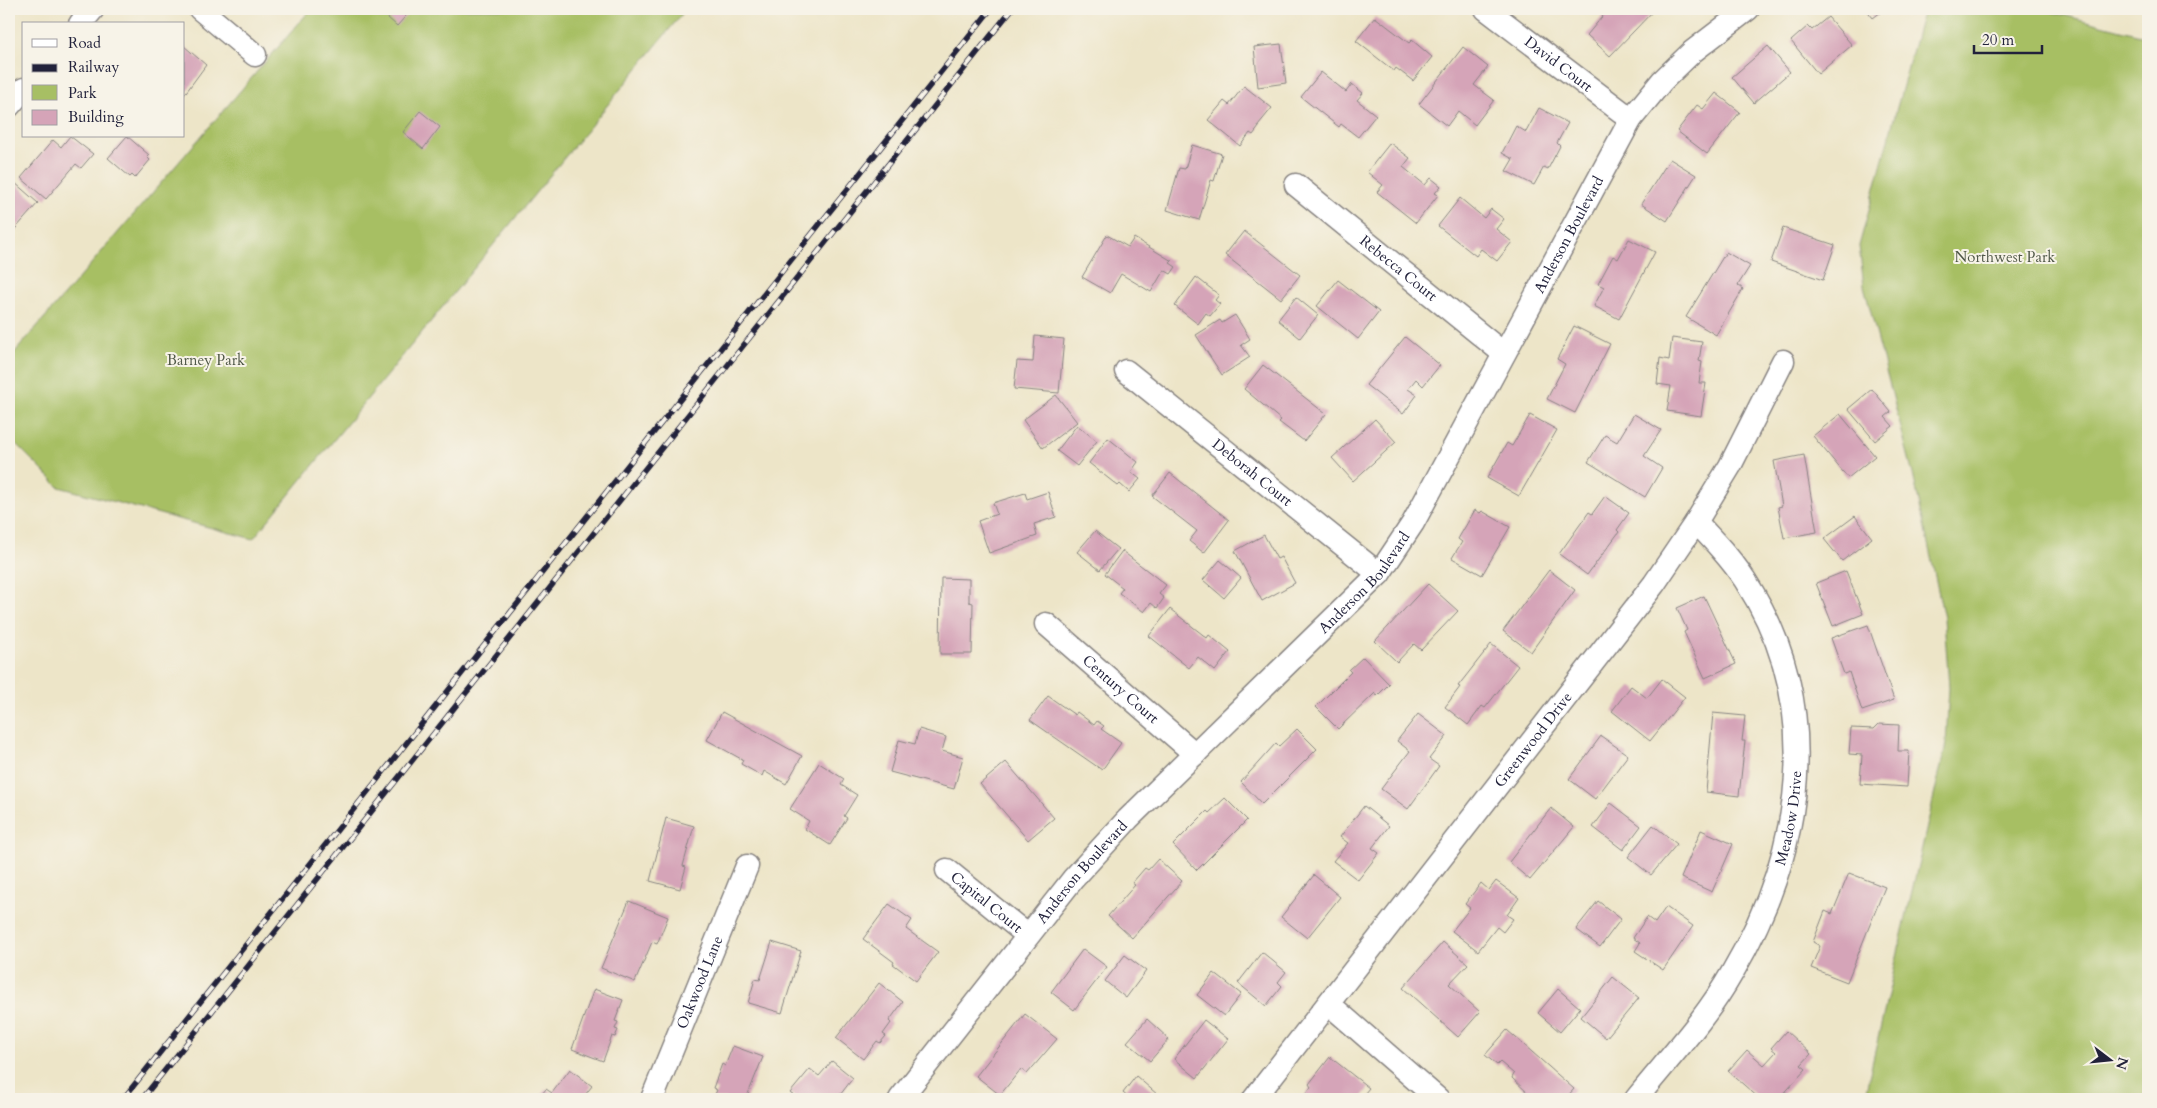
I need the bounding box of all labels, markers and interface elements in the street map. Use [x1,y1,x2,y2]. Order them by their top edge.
legend [22,22,185,138]
scale bar [1974,22,2042,54]
text: 20 m [1982,30,2014,50]
street label: David Court [1520,32,1597,96]
text: Road [68,33,101,53]
text: Railway [68,57,119,77]
text: Park [68,83,97,103]
text: Building [68,107,124,127]
street label: Anderson Boulevard [1529,173,1608,297]
street label: Rebecca Court [1356,231,1442,306]
park label: Northwest Park [1955,247,2055,267]
park label: Barney Park [167,350,245,370]
street label: Deborah Court [1208,434,1297,511]
street label: Anderson Boulevard [1314,528,1414,638]
street label: Century Court [1078,650,1163,728]
street label: Greenwood Drive [1490,688,1577,792]
street label: Meadow Drive [1770,770,1806,868]
street label: Anderson Boulevard [1032,816,1132,927]
street label: Capital Court [946,867,1027,938]
street label: Oakwood Lane [672,933,728,1032]
north arrow [2084,1036,2134,1086]
text: N [2111,1055,2133,1072]

